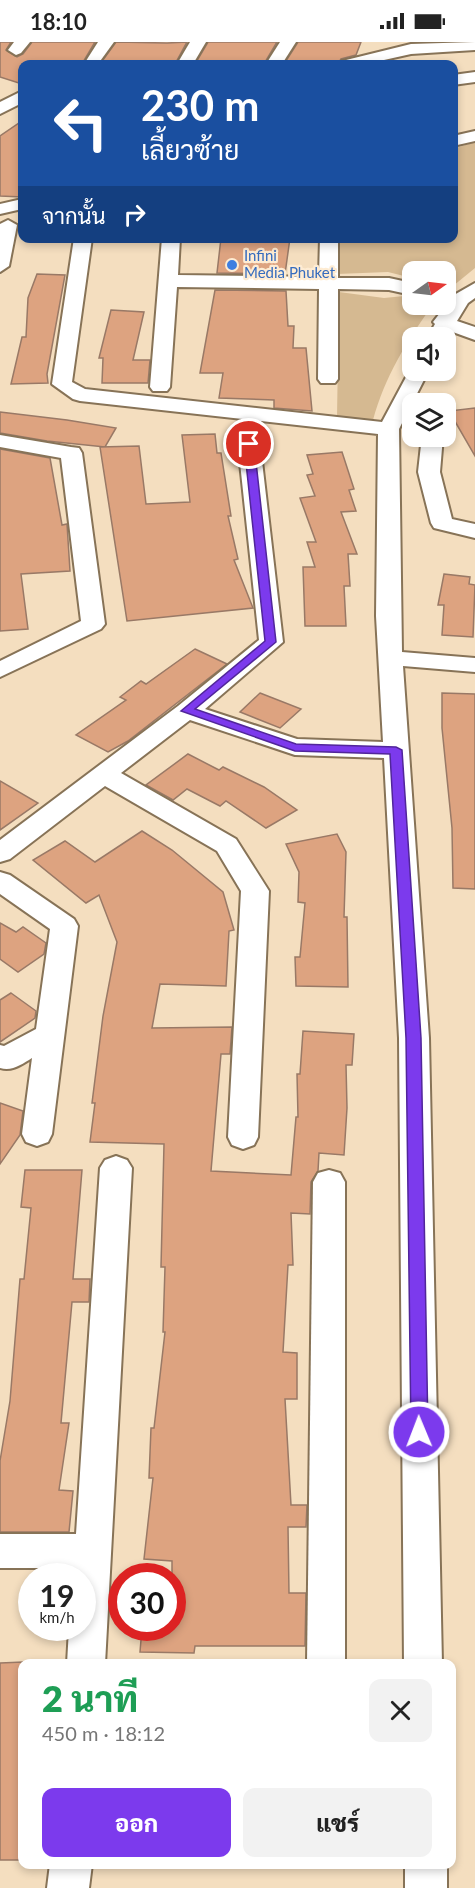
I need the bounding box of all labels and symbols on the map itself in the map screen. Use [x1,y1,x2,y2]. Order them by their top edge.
place label: Infini Media Phuket [244,246,336,281]
marker: Infini Media Phuket [225,258,239,272]
north arrow [402,261,456,315]
pin [223,418,274,469]
position arrow [387,1400,451,1464]
speed limit sign: 30 [108,1563,186,1641]

